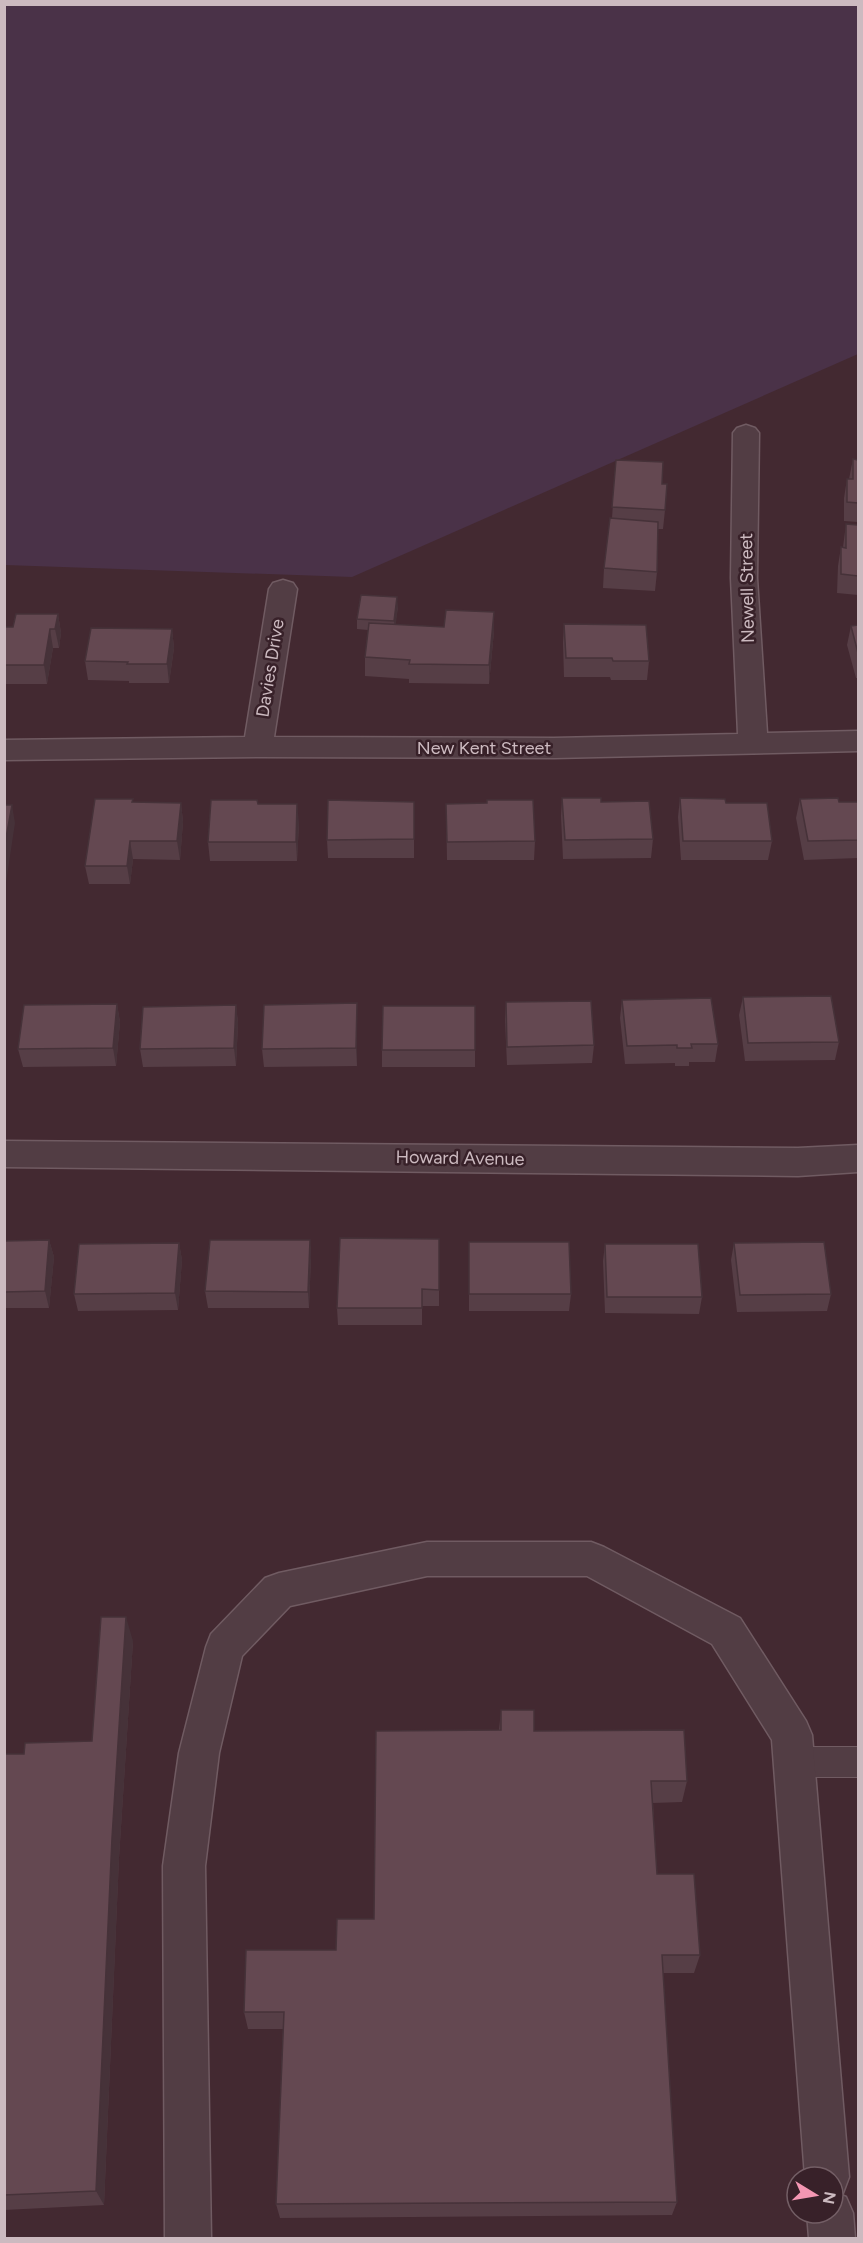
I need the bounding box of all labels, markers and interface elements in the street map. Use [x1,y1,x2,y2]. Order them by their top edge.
street label: Newell Street [735,533,759,643]
street label: Davies Drive [251,617,289,719]
street label: New Kent Street [417,737,551,759]
street label: Howard Avenue [395,1146,525,1170]
north arrow [785,2165,845,2225]
text: N [819,2190,840,2206]

